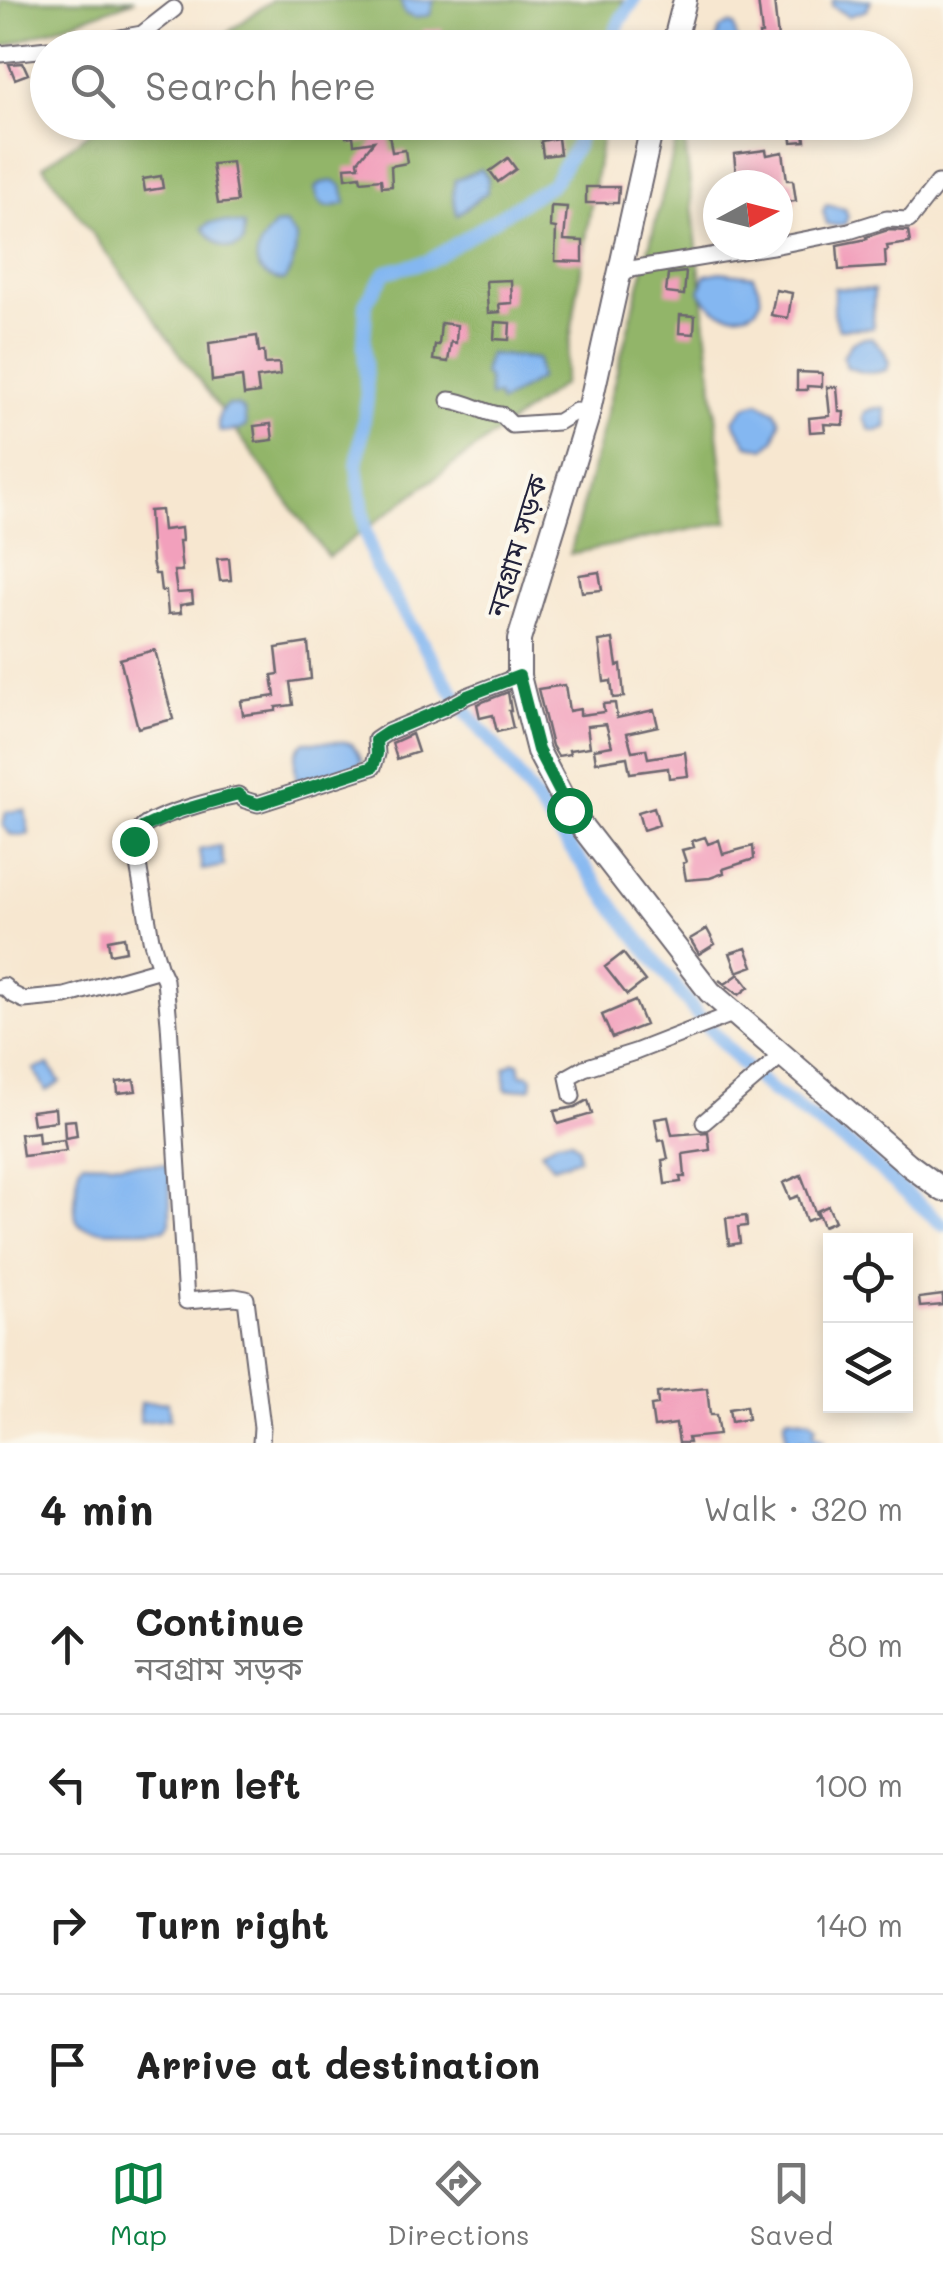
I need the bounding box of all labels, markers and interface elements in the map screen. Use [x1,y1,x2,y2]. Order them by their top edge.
search box [30,30,913,140]
icon: search [65,58,120,113]
text: Search here [145,60,376,110]
north arrow [703,170,793,260]
street label: নবগ্রাম সড়ক [477,470,555,622]
route start [547,788,593,834]
route end [112,819,158,865]
map controls [823,1233,913,1413]
button: locate [823,1233,913,1323]
button: layers [823,1323,913,1413]
text: 4 min [40,1481,153,1536]
text: Walk · 320 m [703,1487,903,1529]
text: Continue [135,1596,304,1646]
icon: ahead [40,1617,95,1672]
text: 80 m [828,1623,903,1665]
text: নবগ্রাম সড়ক [135,1646,302,1688]
icon: left [40,1757,95,1812]
text: Turn left [135,1759,301,1809]
text: 100 m [813,1763,903,1805]
icon: right [40,1897,95,1952]
text: Turn right [135,1899,329,1949]
text: 140 m [814,1903,903,1945]
icon: arrive [40,2037,95,2092]
text: Arrive at destination [135,2039,540,2089]
tab: Map [110,2156,167,2252]
tab: Directions [387,2156,530,2252]
tab: Saved [750,2156,833,2252]

